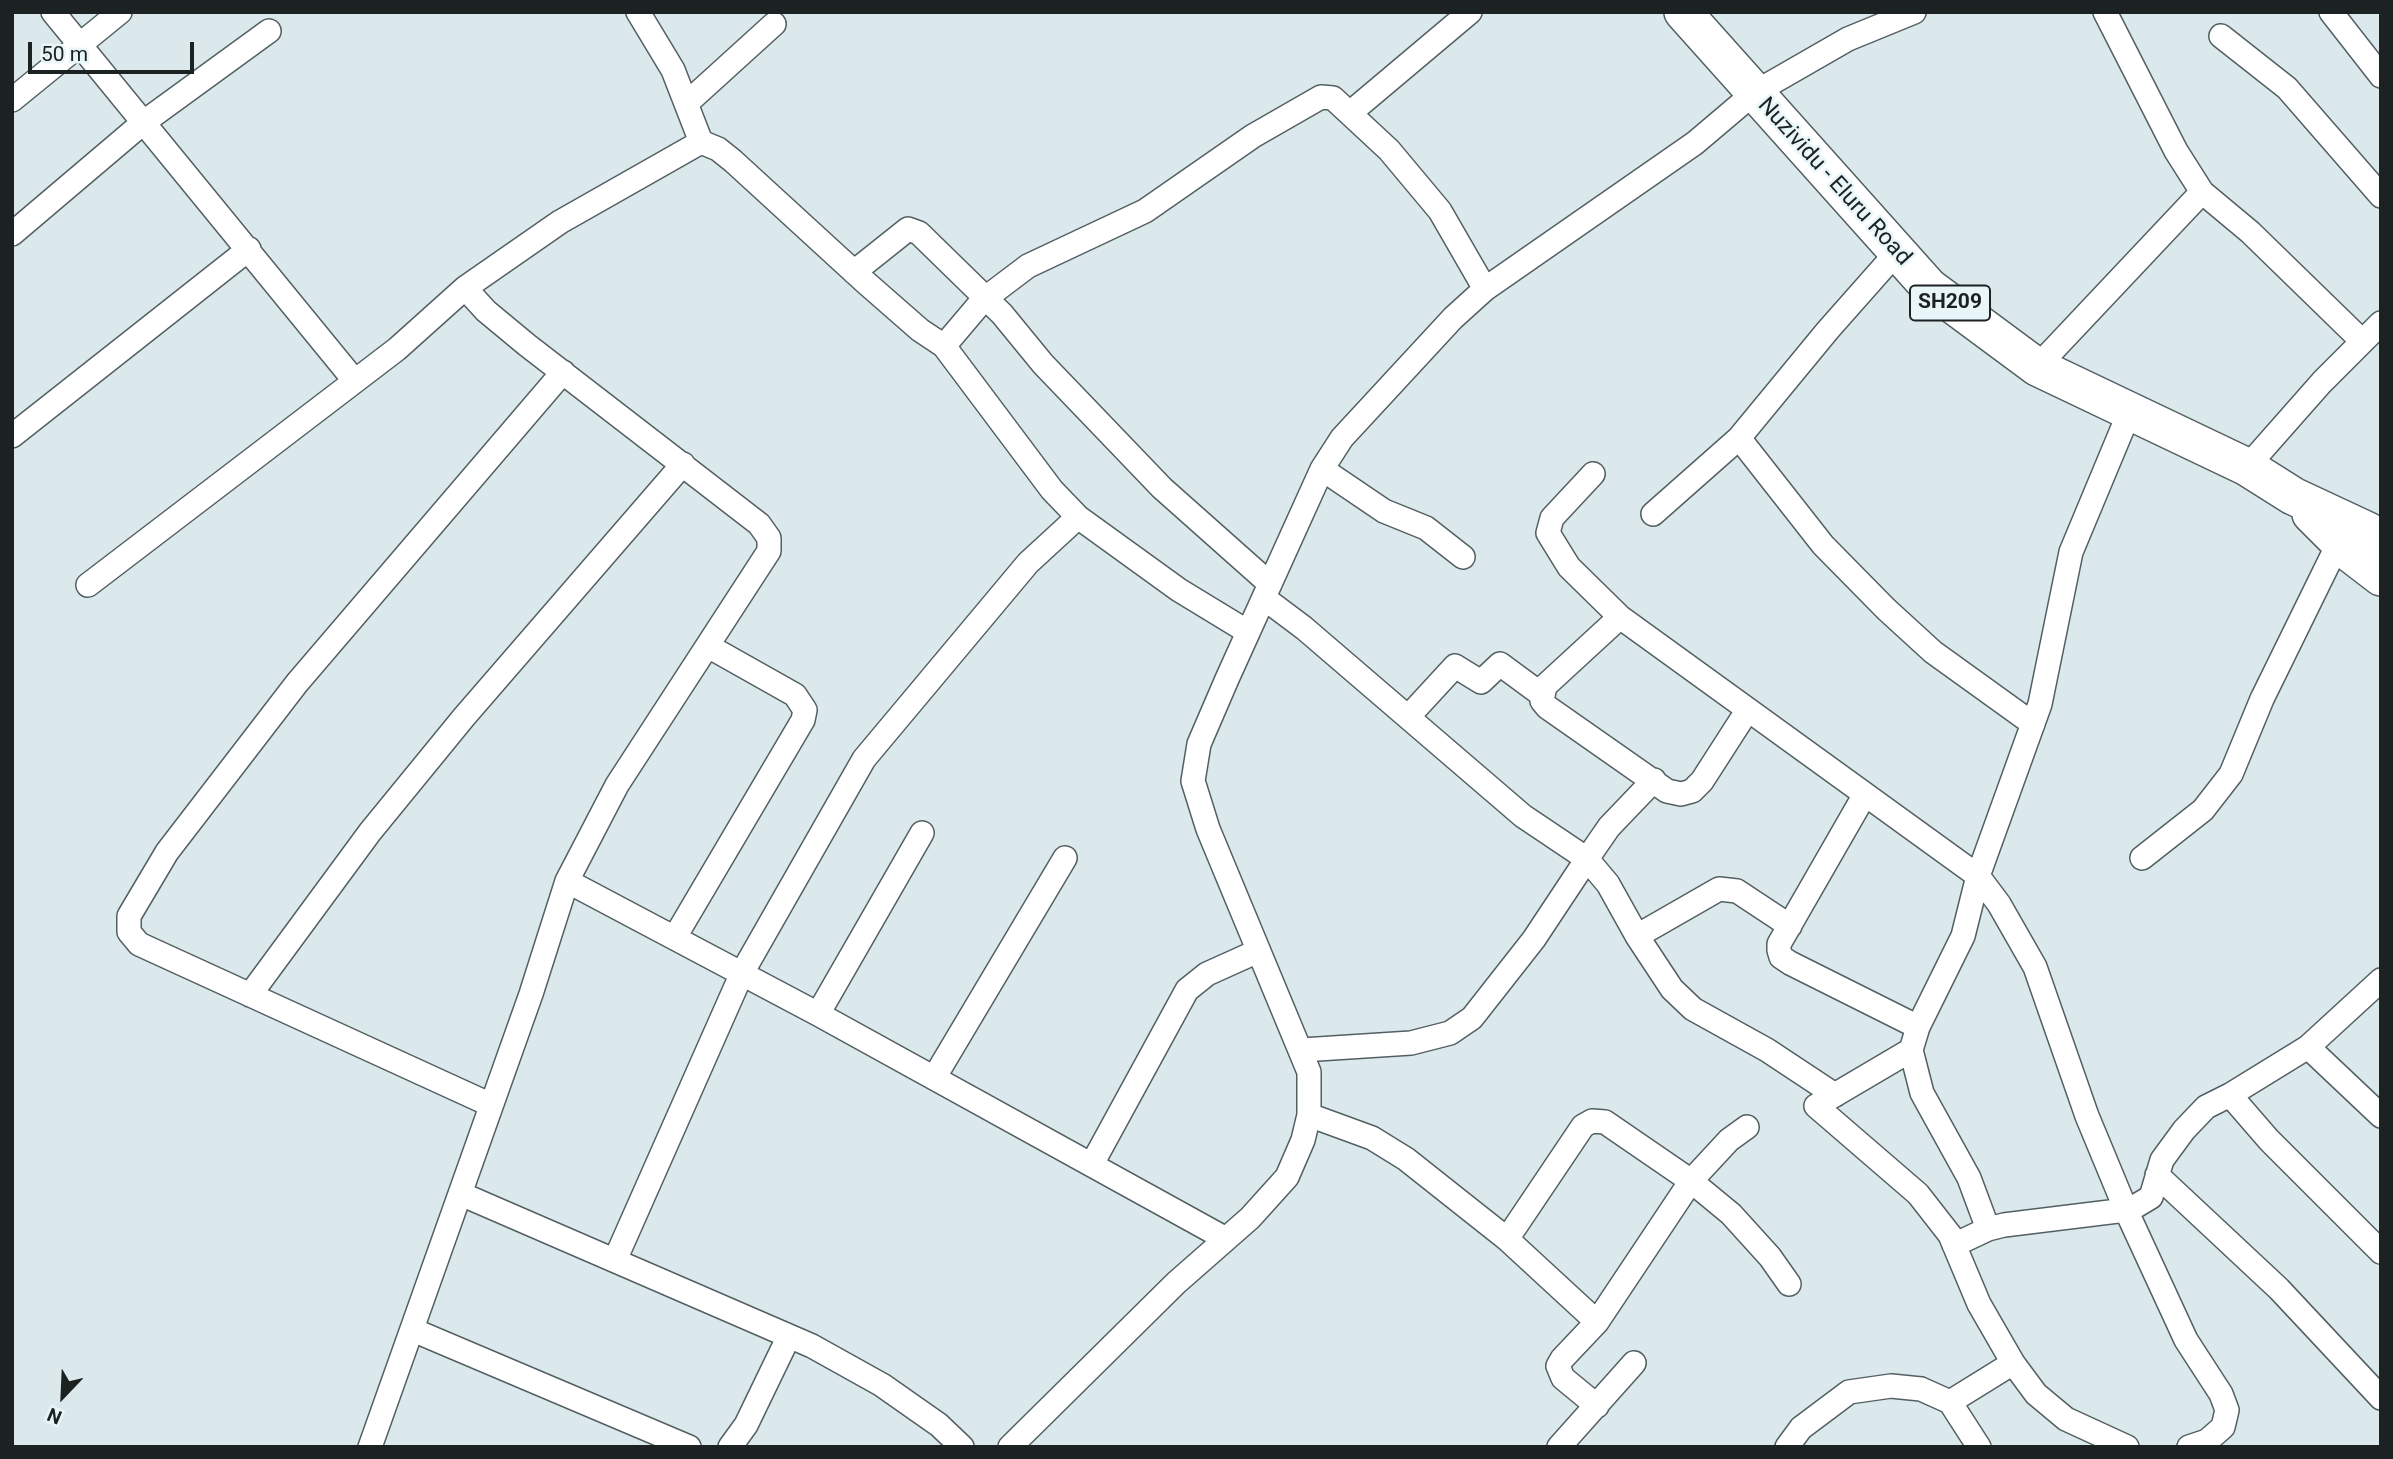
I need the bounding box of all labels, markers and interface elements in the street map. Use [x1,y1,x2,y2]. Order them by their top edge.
scale bar [32,28,198,72]
text: 50 m [41,42,88,66]
street label: Nuzividu - Eluru Road [1751,92,1917,272]
road number: SH209 [1910,286,1990,320]
north arrow [28,1361,98,1431]
text: N [44,1403,65,1429]

